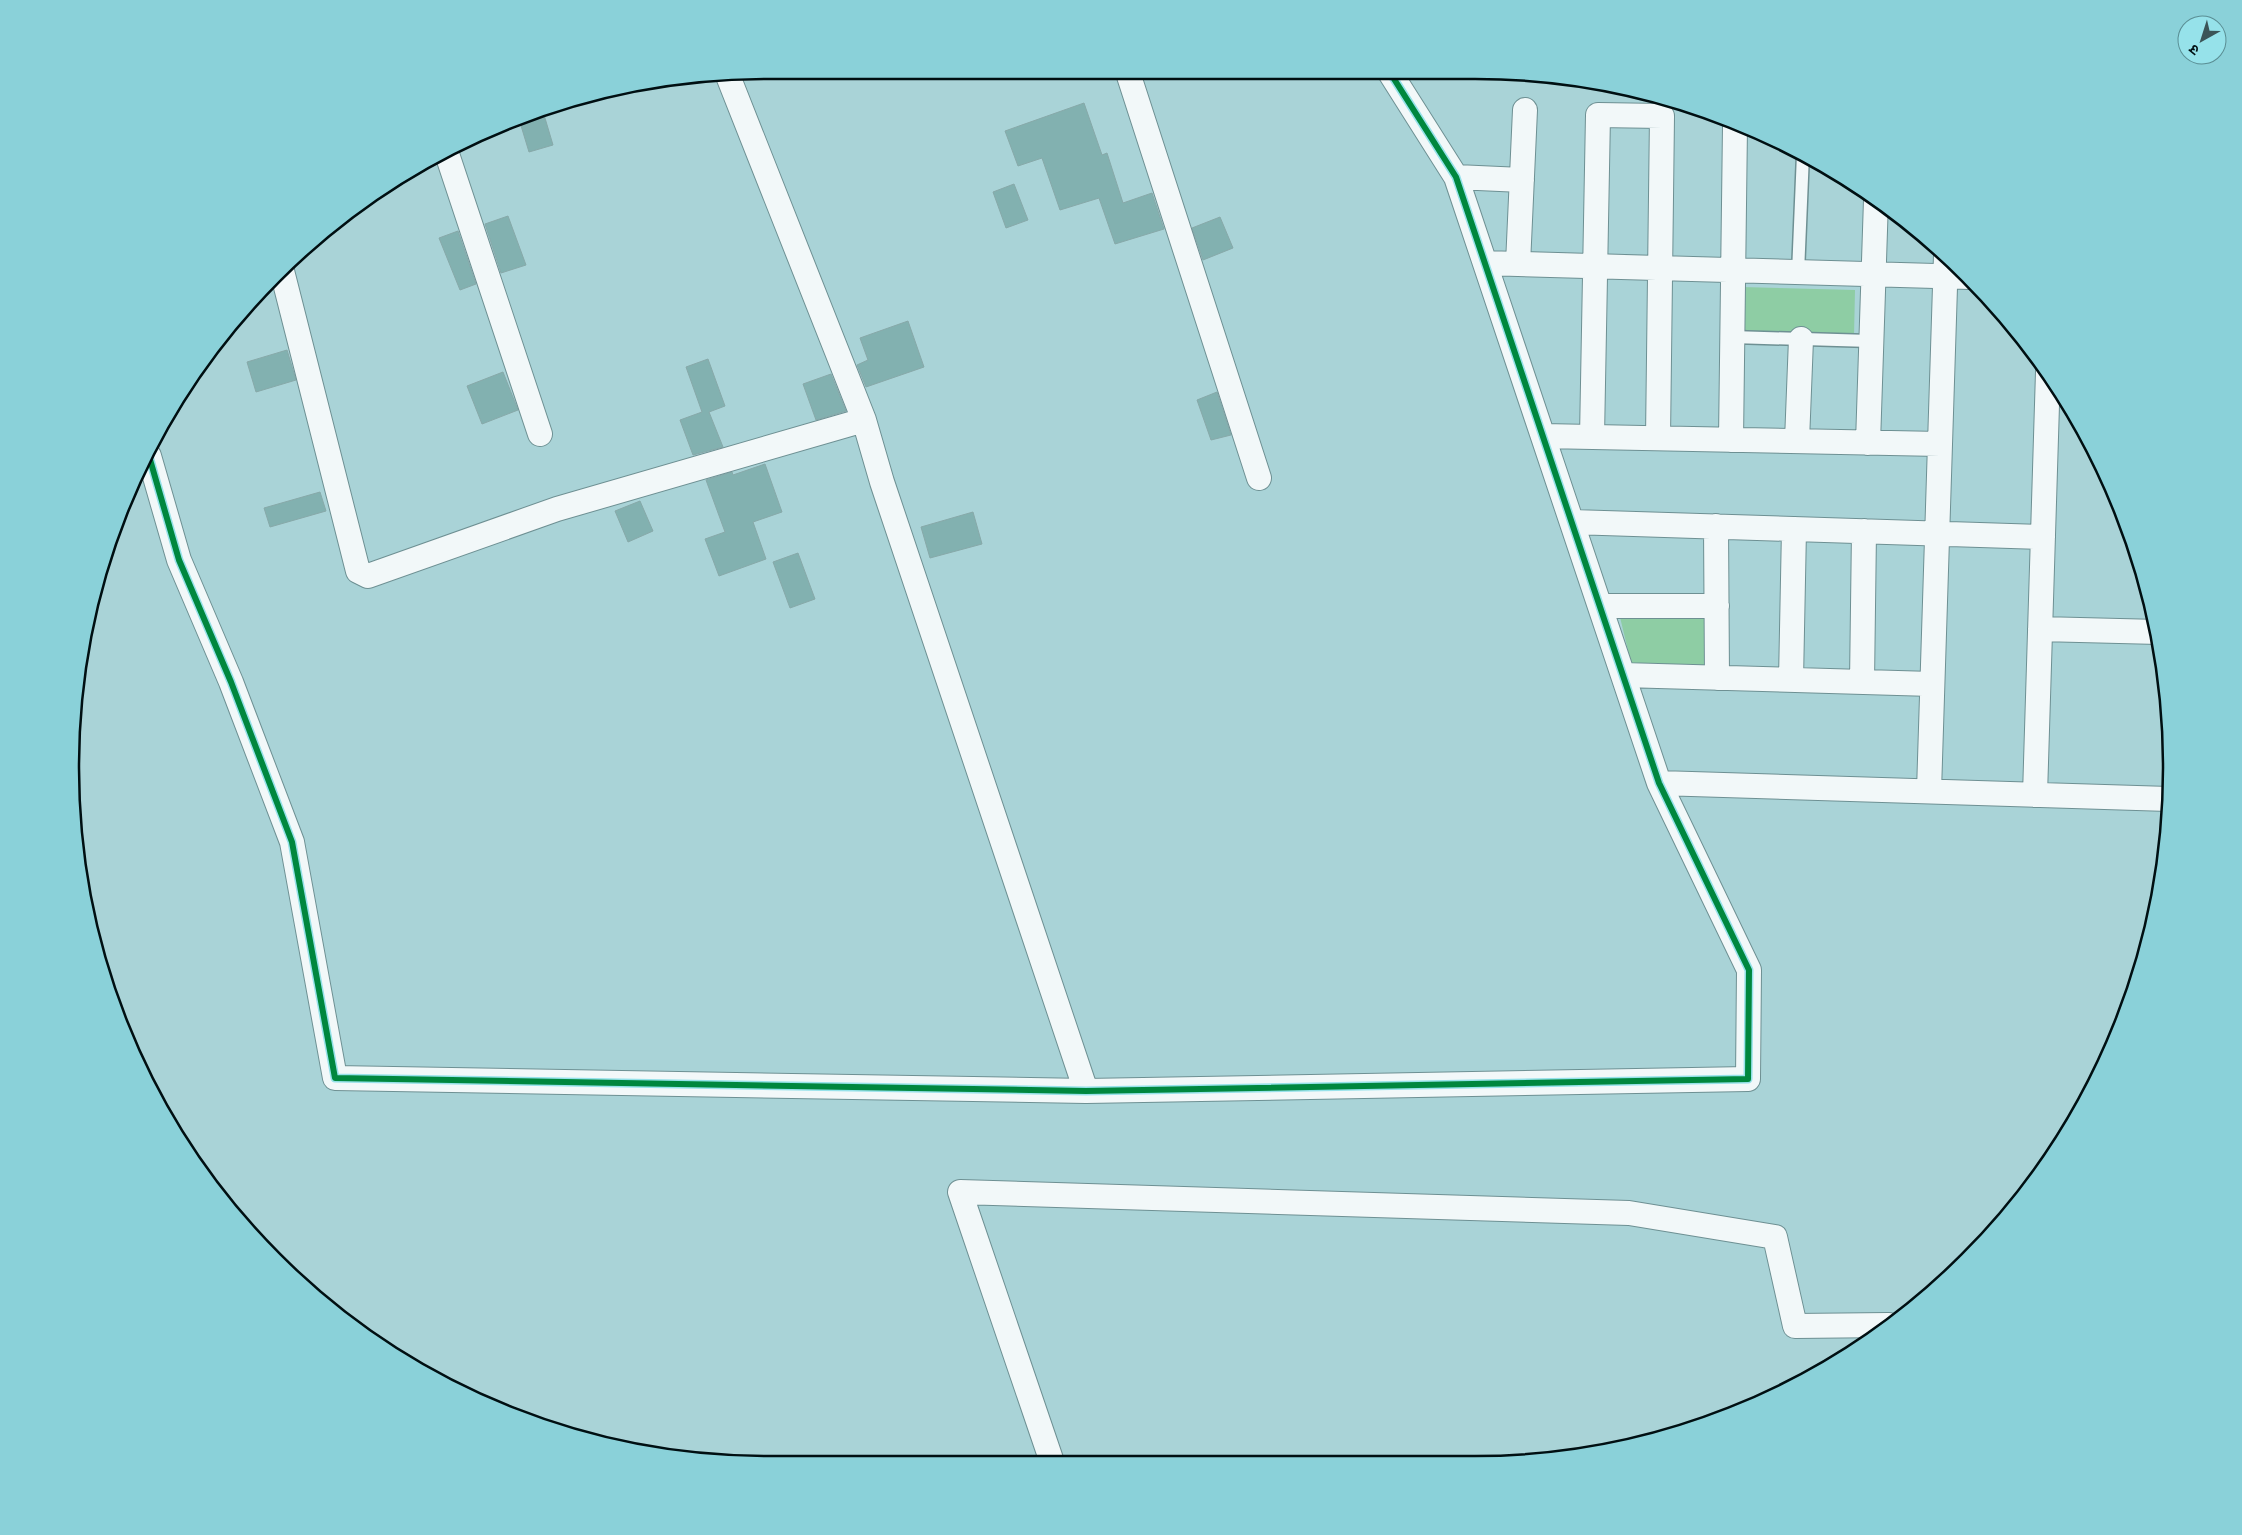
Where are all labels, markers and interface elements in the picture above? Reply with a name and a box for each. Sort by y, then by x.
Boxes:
north arrow [2177,15,2227,65]
text: उ [2184,40,2203,60]

